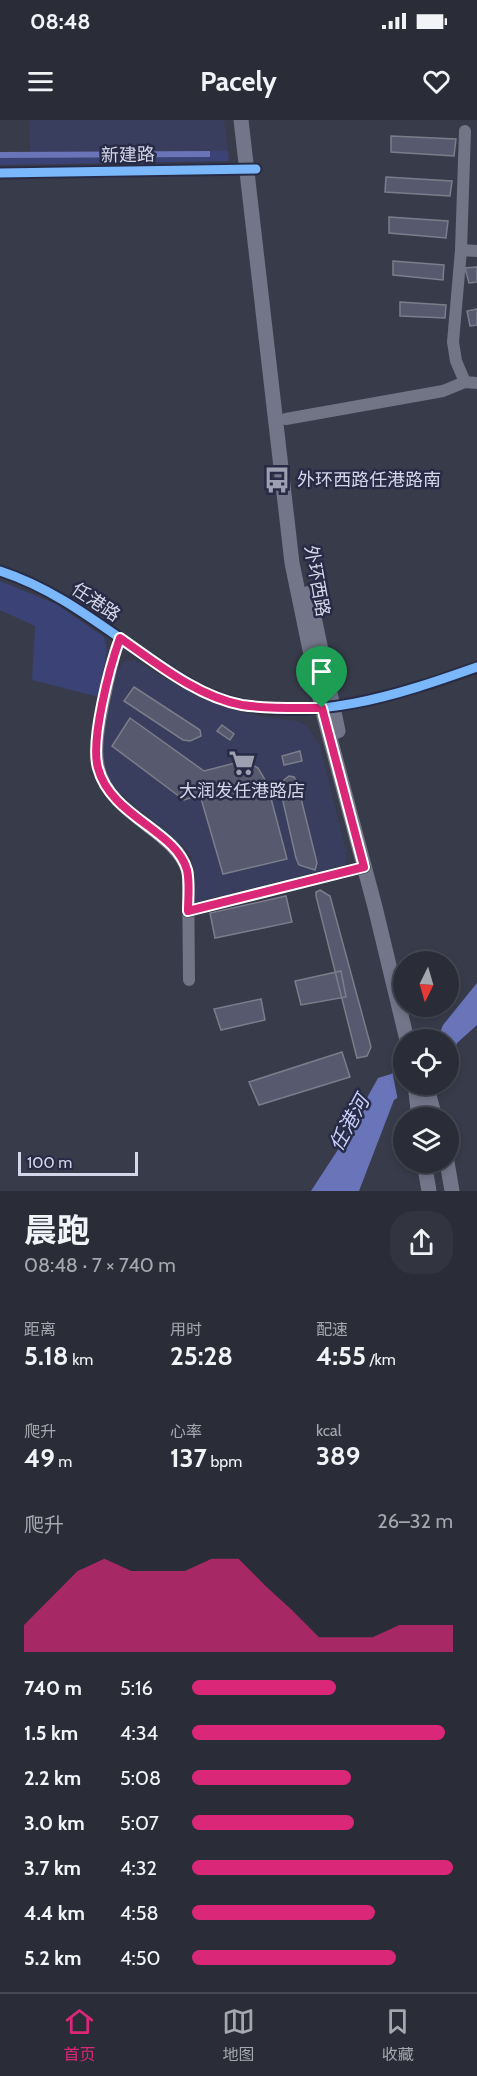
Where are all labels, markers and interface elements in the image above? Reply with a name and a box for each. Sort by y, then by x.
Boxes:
text: 08:48 [30,8,91,35]
icon: menu [24,65,57,98]
text: Pacely [200,65,277,98]
icon: heart [420,65,453,98]
street label: 新建路 [101,144,155,166]
bus stop icon: 外环西路任港路南 [262,465,292,495]
place label: 外环西路任港路南 [297,469,441,491]
street label: 外环西路 [300,544,334,618]
street label: 任港路 [67,578,125,626]
pin [296,646,347,708]
icon: arrive [305,655,338,688]
supermarket icon: 大润发任港路店 [227,748,257,778]
place label: 大润发任港路店 [179,780,305,802]
north arrow [393,951,459,1017]
map controls [393,951,459,1173]
button: locate [393,1029,459,1095]
water label: 任港河 [324,1087,376,1155]
button: layers [393,1107,459,1173]
scale bar [18,1149,138,1176]
text: 100 m [27,1153,72,1172]
text: 晨跑 [24,1210,90,1250]
button: share [390,1211,453,1274]
text: 08:48 · 7 × 740 m [24,1253,176,1277]
text: 距离 [24,1320,56,1339]
text: 用时 [170,1320,202,1339]
text: 配速 [316,1320,348,1339]
text: 5.18 [24,1340,69,1372]
text: 25:28 [170,1340,233,1372]
text: 4:55 [316,1340,366,1372]
text: km [69,1350,93,1369]
text: /km [366,1350,396,1369]
text: kcal [316,1421,342,1440]
text: 爬升 [24,1422,56,1441]
text: 心率 [170,1422,202,1441]
text: 389 [316,1440,360,1472]
text: 49 [24,1442,55,1474]
text: 137 [170,1442,207,1474]
text: m [55,1452,72,1471]
text: bpm [207,1452,242,1471]
text: 26–32 m [377,1509,453,1533]
text: 爬升 [24,1513,64,1537]
text: 740 m [24,1676,82,1700]
text: 5:16 [120,1676,153,1700]
text: 1.5 km [24,1721,78,1745]
text: 4:34 [120,1721,158,1745]
text: 2.2 km [24,1766,81,1790]
text: 5:08 [120,1766,161,1790]
text: 3.0 km [24,1811,85,1835]
text: 5:07 [120,1811,159,1835]
text: 3.7 km [24,1856,81,1880]
text: 4:32 [120,1856,157,1880]
text: 4.4 km [24,1901,85,1925]
text: 4:58 [120,1901,159,1925]
text: 5.2 km [24,1946,81,1970]
text: 4:50 [120,1946,161,1970]
tab: 首页 [63,2005,96,2065]
tab: 地图 [222,2005,255,2065]
tab: 收藏 [381,2005,414,2065]

